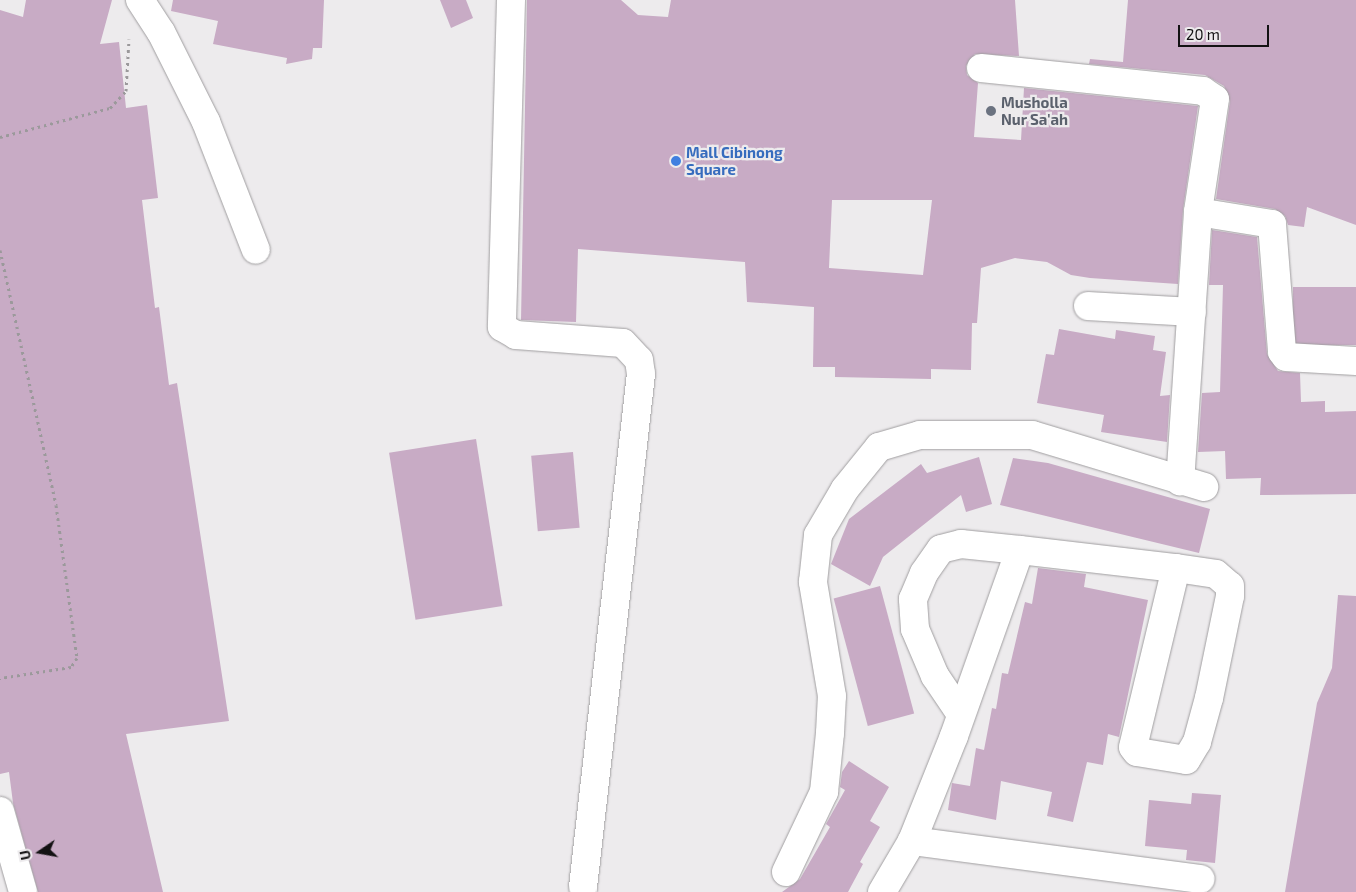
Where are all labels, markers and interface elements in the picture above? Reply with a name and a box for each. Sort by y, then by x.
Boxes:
scale bar [1181,15,1272,47]
text: 20 m [1186,25,1220,43]
place label: Musholla Nur Sa'ah [1001,93,1068,128]
marker: Musholla Nur Sa'ah [985,105,997,117]
place label: Mall Cibinong Square [686,143,783,178]
marker: Mall Cibinong Square [670,155,682,167]
north arrow [15,827,65,877]
text: U [16,849,34,862]

